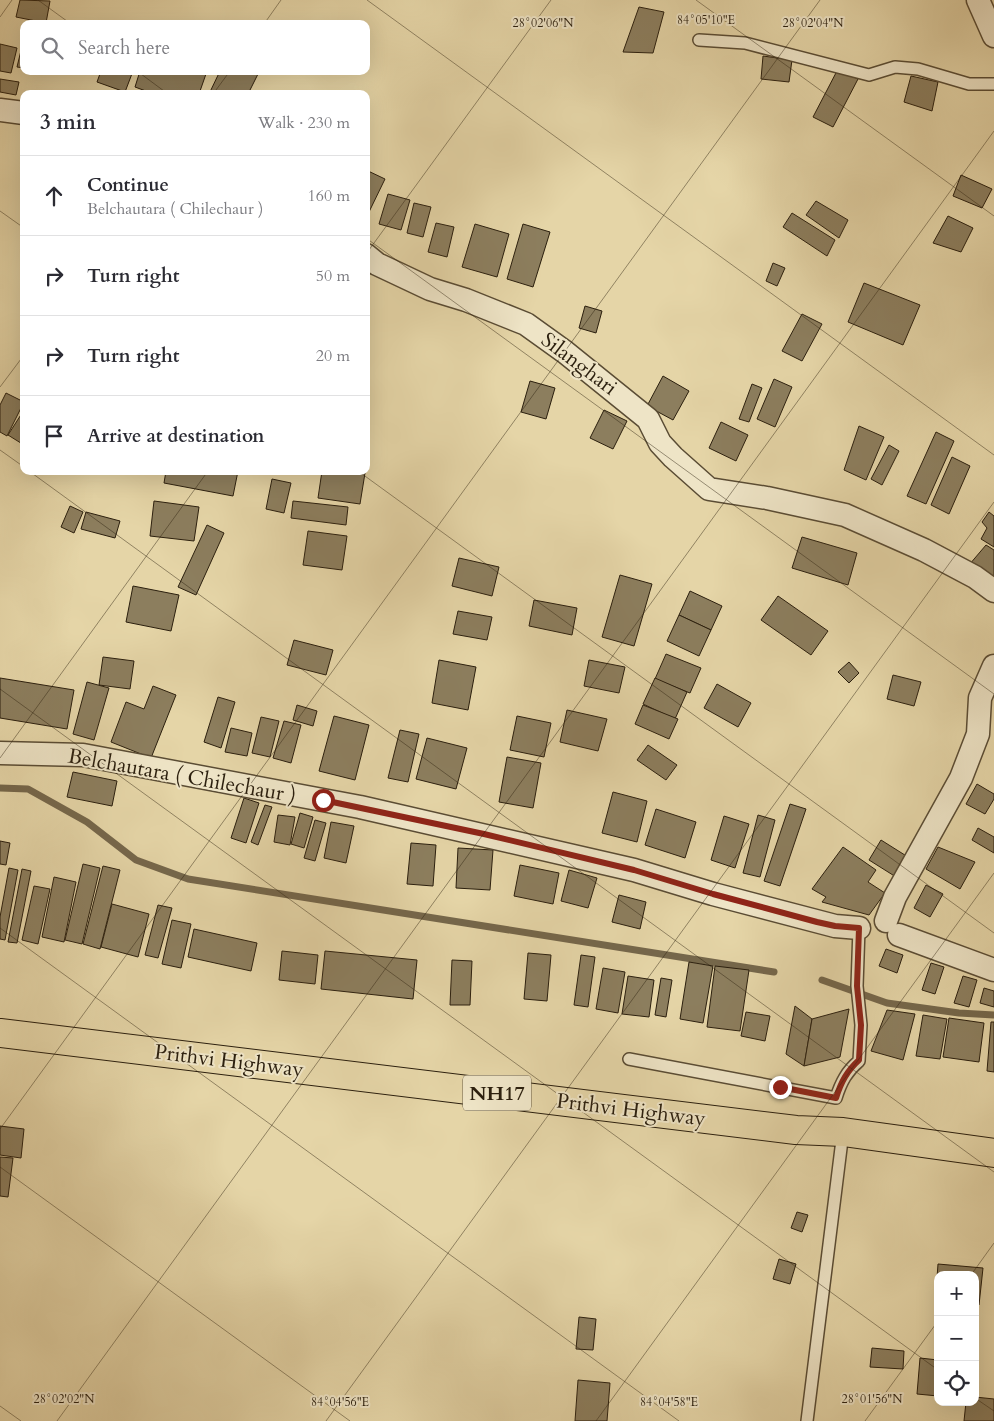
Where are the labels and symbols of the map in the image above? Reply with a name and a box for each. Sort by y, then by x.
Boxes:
text: 84°05'10"E [677,12,735,28]
text: 28°02'06"N [513,15,574,31]
text: 28°02'04"N [783,15,844,31]
street label: Silanghari [535,326,623,402]
street label: Belchautara ( Chilechaur ) [66,742,298,810]
route start [312,789,335,812]
street label: Prithvi Highway [153,1037,305,1085]
road number: NH17 [463,1076,531,1110]
route end [769,1076,792,1099]
street label: Prithvi Highway [555,1086,707,1134]
text: 28°02'02"N [34,1391,95,1407]
text: 28°01'56"N [842,1391,903,1407]
text: 84°04'56"E [311,1394,369,1410]
text: 84°04'58"E [640,1394,698,1410]

